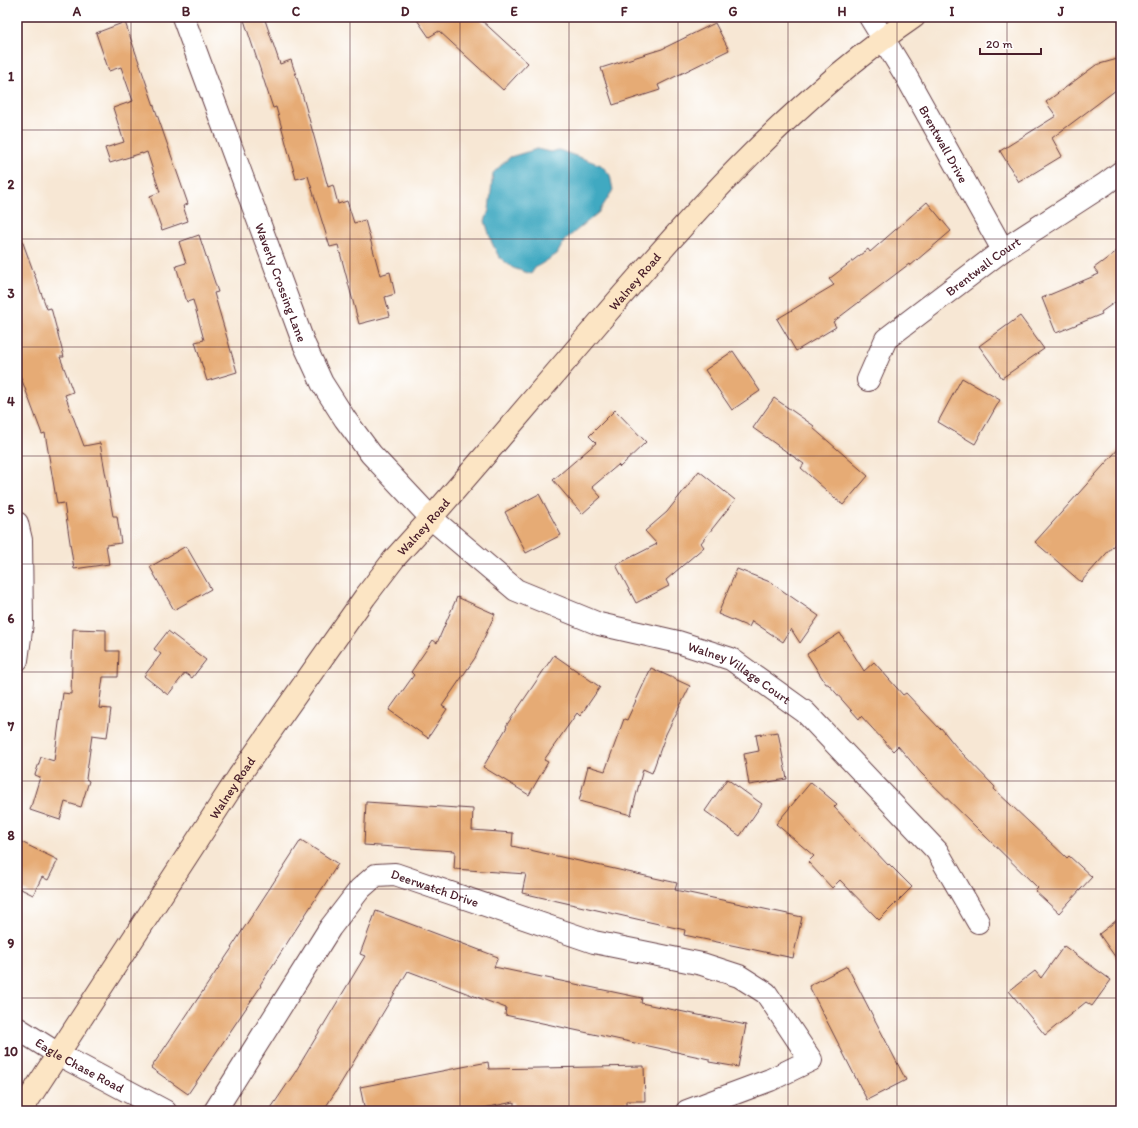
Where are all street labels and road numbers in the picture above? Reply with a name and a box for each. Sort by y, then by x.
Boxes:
street label: Brentwall Drive [916,103,972,185]
street label: Waverly Crossing Lane [252,221,310,344]
street label: Brentwall Court [942,233,1023,299]
street label: Walney Road [605,249,664,313]
street label: Walney Road [394,495,453,558]
street label: Walney Village Court [686,638,794,707]
street label: Walney Road [206,754,258,822]
street label: Deerwatch Drive [389,866,481,910]
street label: Eagle Chase Road [33,1034,127,1095]

